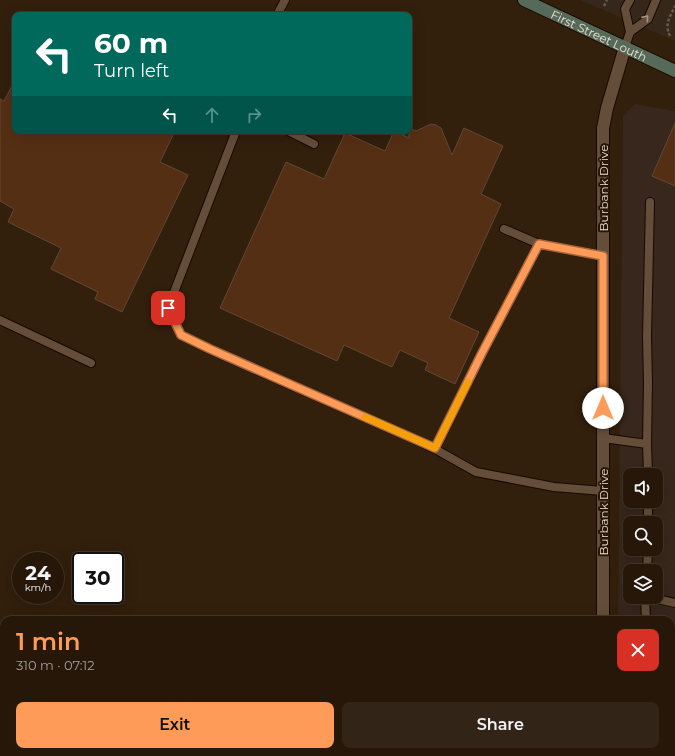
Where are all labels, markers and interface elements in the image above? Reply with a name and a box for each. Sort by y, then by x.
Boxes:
street label: First Street Louth [549,6,650,64]
one-way arrow [642,15,649,23]
text: 60 m [94,26,168,60]
icon: left [28,28,80,80]
text: Turn left [94,60,169,82]
icon: left [159,104,181,126]
icon: ahead [201,104,223,126]
icon: right [243,104,265,126]
street label: Burbank Drive [596,145,611,231]
pin [151,291,185,325]
icon: arrive [157,297,179,319]
position arrow [582,387,624,429]
map controls [623,468,663,604]
button: sound [623,468,663,508]
street label: Burbank Drive [596,469,611,555]
button: search [623,516,663,556]
speed limit sign: 30 [72,552,124,604]
text: 24 [25,561,51,585]
button: layers [623,564,663,604]
text: km/h [25,581,51,594]
text: 1 min [16,627,80,656]
button: close [617,629,659,671]
text: 310 m · 07:12 [16,657,95,673]
button: Exit [16,702,334,748]
button: Share [342,702,659,748]

